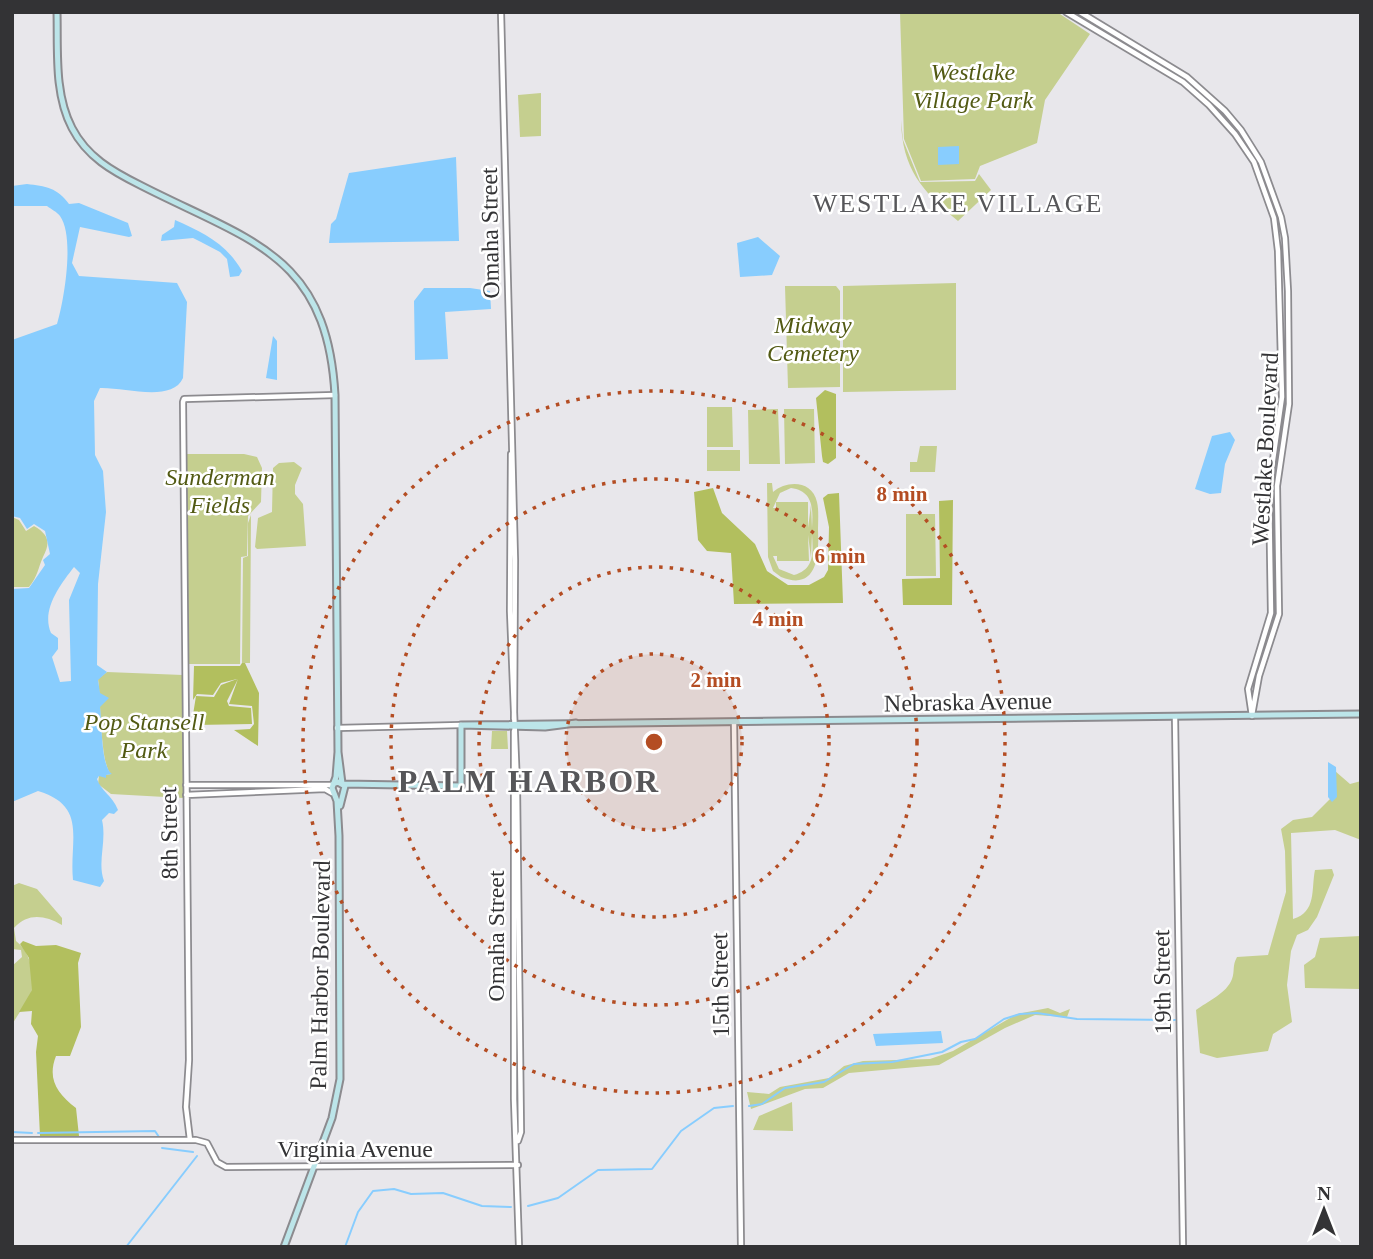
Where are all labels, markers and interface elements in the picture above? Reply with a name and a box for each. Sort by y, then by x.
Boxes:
park label: Westlake Village Park [913,59,1033,113]
street label: Omaha Street [476,167,504,299]
district label: WESTLAKE VILLAGE [813,189,1103,218]
park label: Midway Cemetery [767,312,859,366]
street label: Westlake Boulevard [1247,352,1283,546]
park label: Sunderman Fields [165,464,275,518]
text: 8 min [877,482,928,506]
text: 6 min [815,544,866,568]
text: 4 min [753,607,804,631]
text: 2 min [691,668,742,692]
street label: Nebraska Avenue [884,688,1052,716]
park label: Pop Stansell Park [83,709,205,763]
centre of rings [642,730,666,754]
district label: PALM HARBOR [398,763,660,799]
street label: 8th Street [155,786,183,880]
street label: Palm Harbor Boulevard [305,860,335,1090]
street label: Omaha Street [483,870,509,1002]
street label: 19th Street [1148,929,1176,1035]
street label: 15th Street [706,932,734,1038]
street label: Virginia Avenue [277,1136,433,1162]
north arrow [1289,1175,1359,1245]
text: N [1317,1183,1331,1204]

